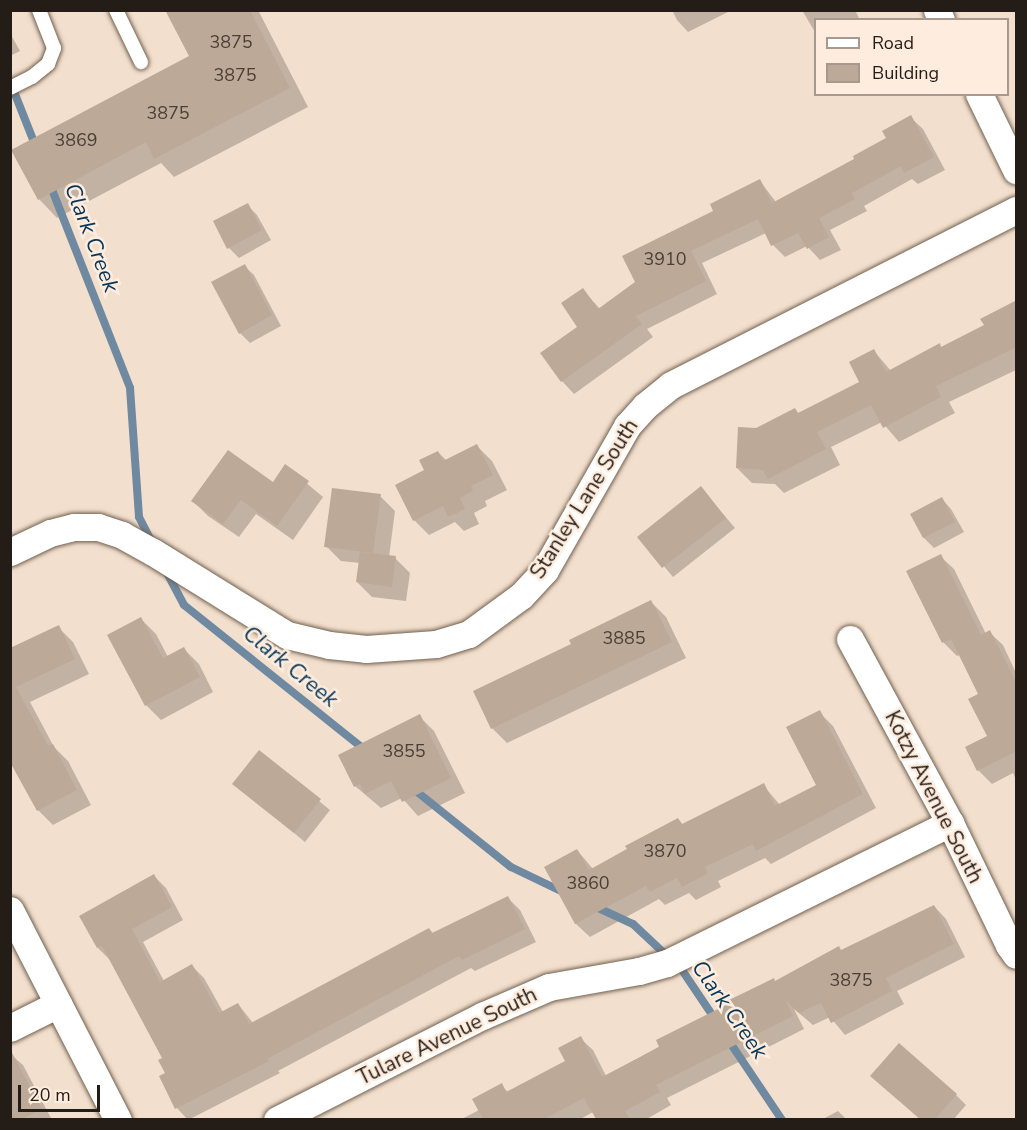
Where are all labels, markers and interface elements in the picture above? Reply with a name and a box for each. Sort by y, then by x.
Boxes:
legend [814,18,1009,96]
house number: 3875 [209,31,253,53]
text: Road [872,31,914,55]
text: Building [872,61,939,85]
house number: 3875 [213,64,257,86]
house number: 3875 [146,102,190,124]
house number: 3869 [54,129,98,151]
water label: Clark Creek [58,180,124,296]
house number: 3910 [643,248,687,270]
street label: Stanley Lane South [525,415,643,583]
water label: Clark Creek [237,621,343,713]
house number: 3885 [602,627,646,649]
street label: Kotzy Avenue South [880,707,988,887]
house number: 3855 [382,740,426,762]
house number: 3870 [643,840,687,862]
house number: 3860 [566,872,610,894]
water label: Clark Creek [685,956,773,1064]
house number: 3875 [829,969,873,991]
street label: Tulare Avenue South [353,982,541,1090]
scale bar [21,1073,104,1111]
text: 20 m [29,1083,71,1107]

